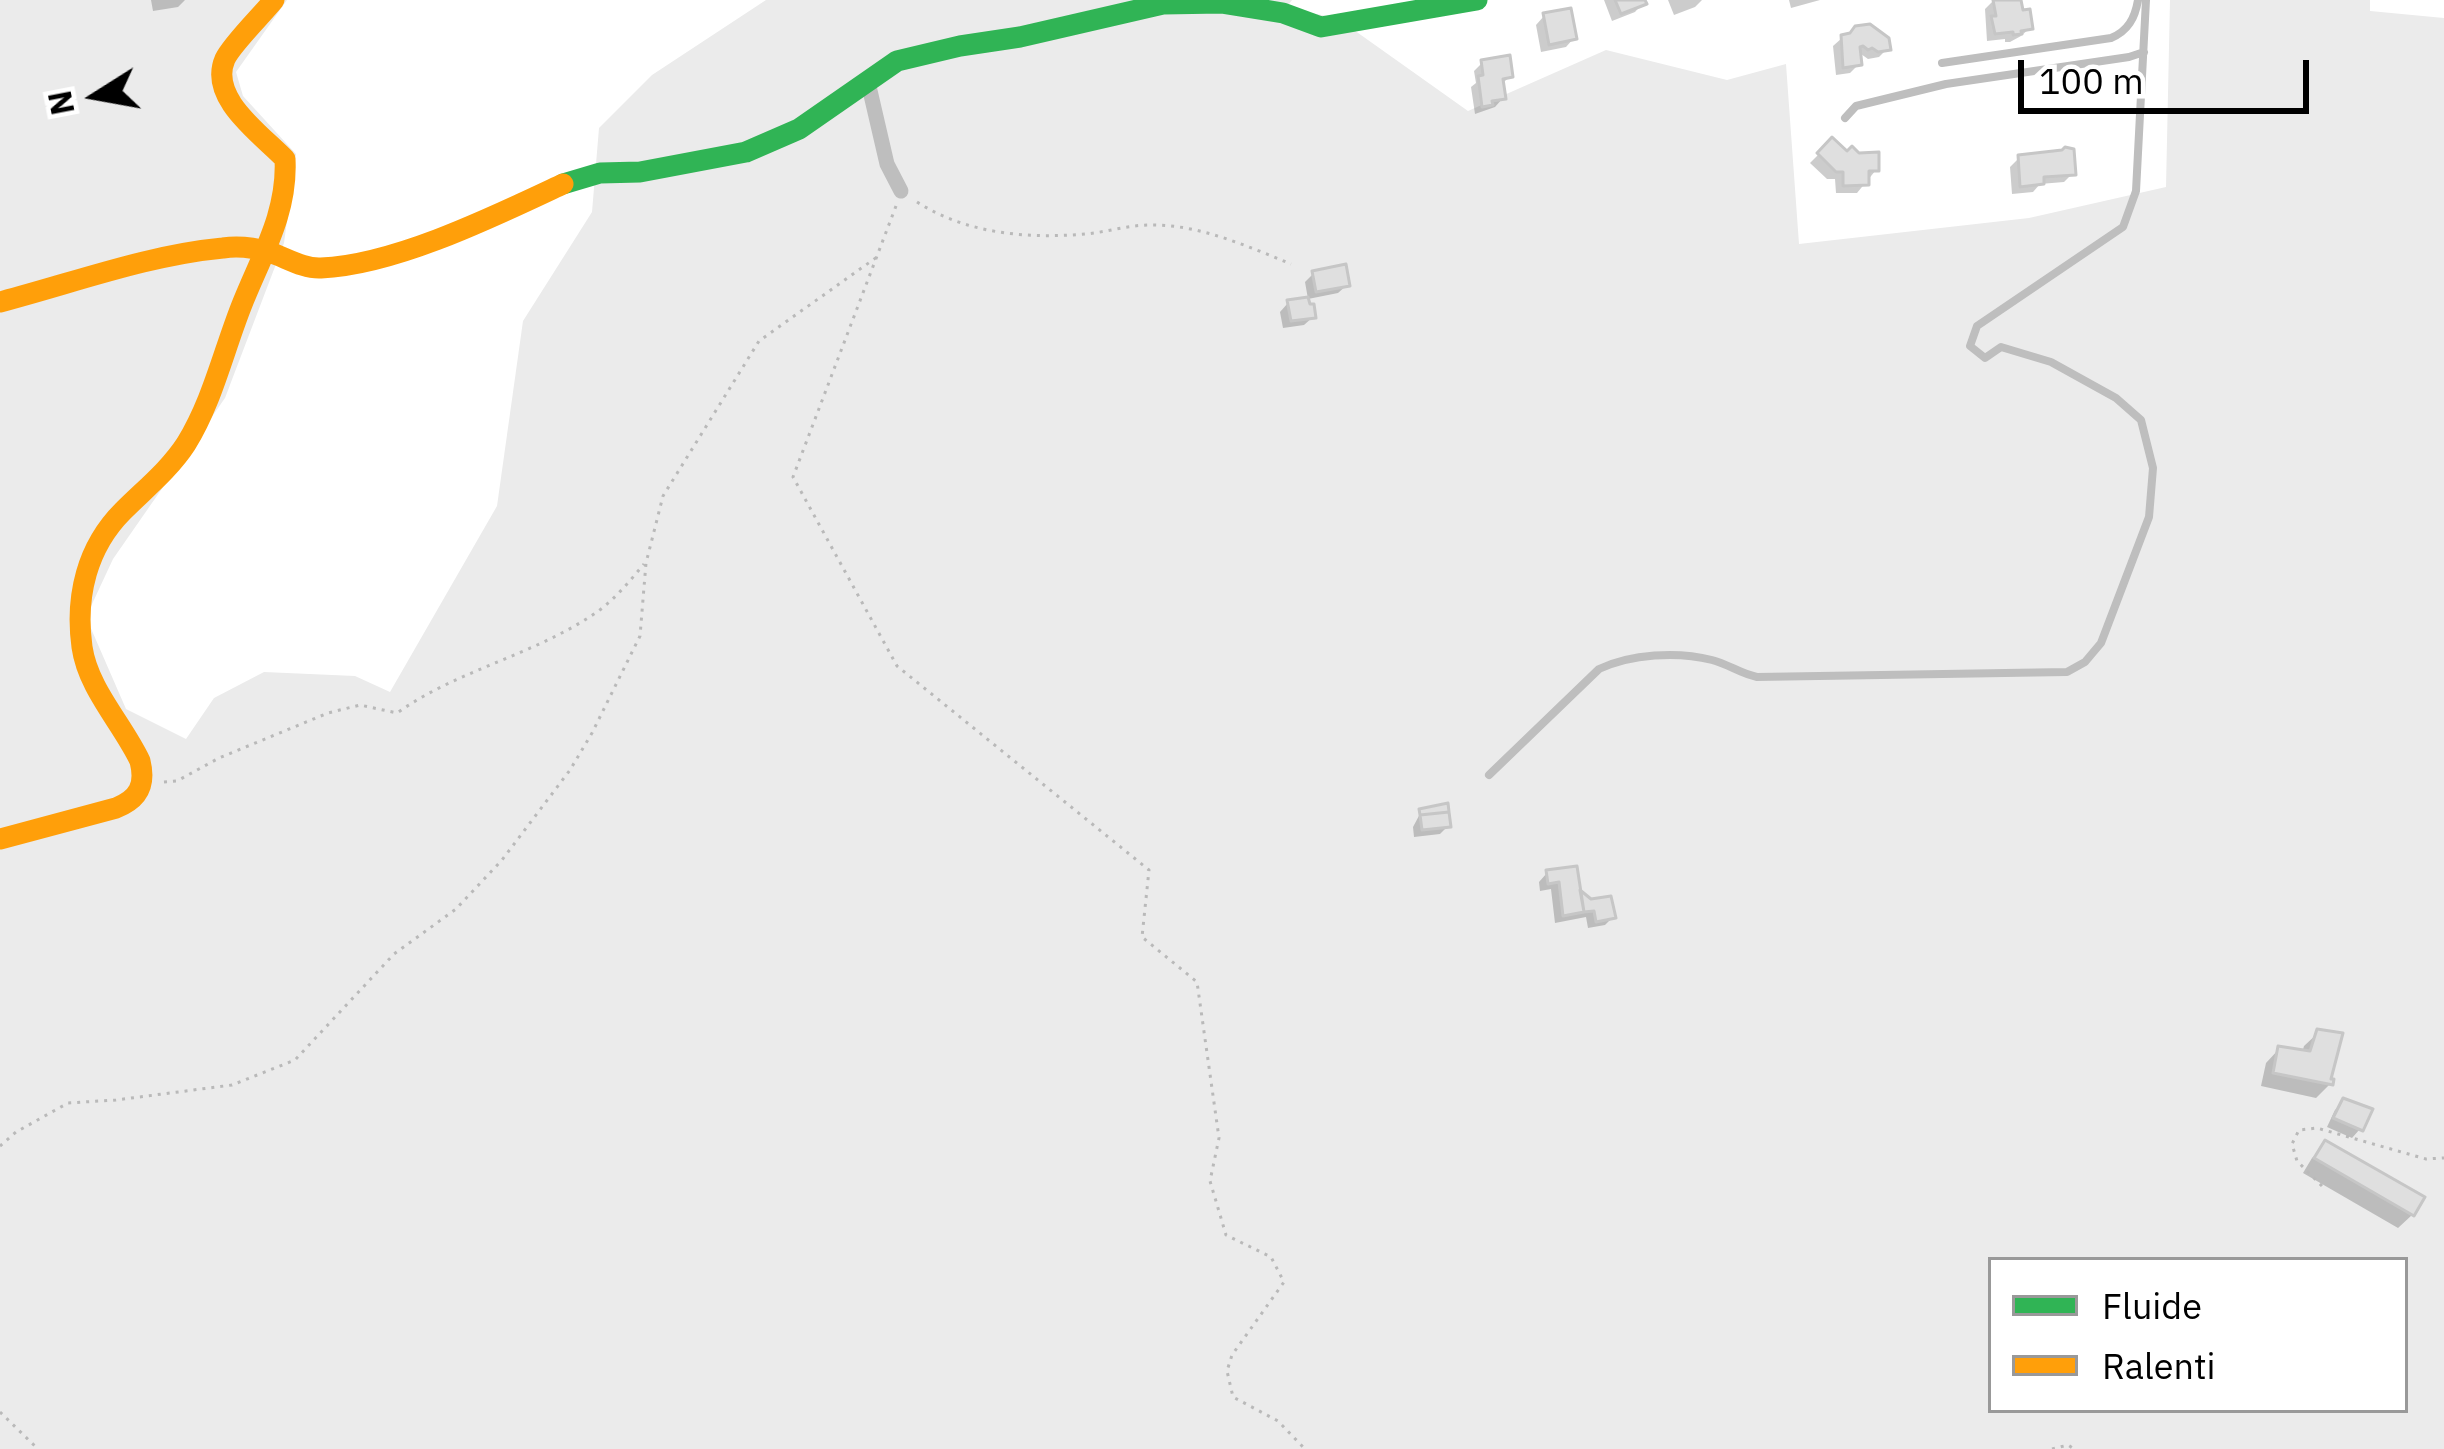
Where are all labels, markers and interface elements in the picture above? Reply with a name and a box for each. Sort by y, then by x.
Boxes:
north arrow [36,36,156,156]
scale bar [2024,36,2315,110]
text: 100 m [2039,57,2144,104]
text: N [37,87,84,119]
legend [1988,1257,2408,1413]
text: Fluide [2102,1282,2202,1329]
text: Ralenti [2102,1342,2216,1389]

